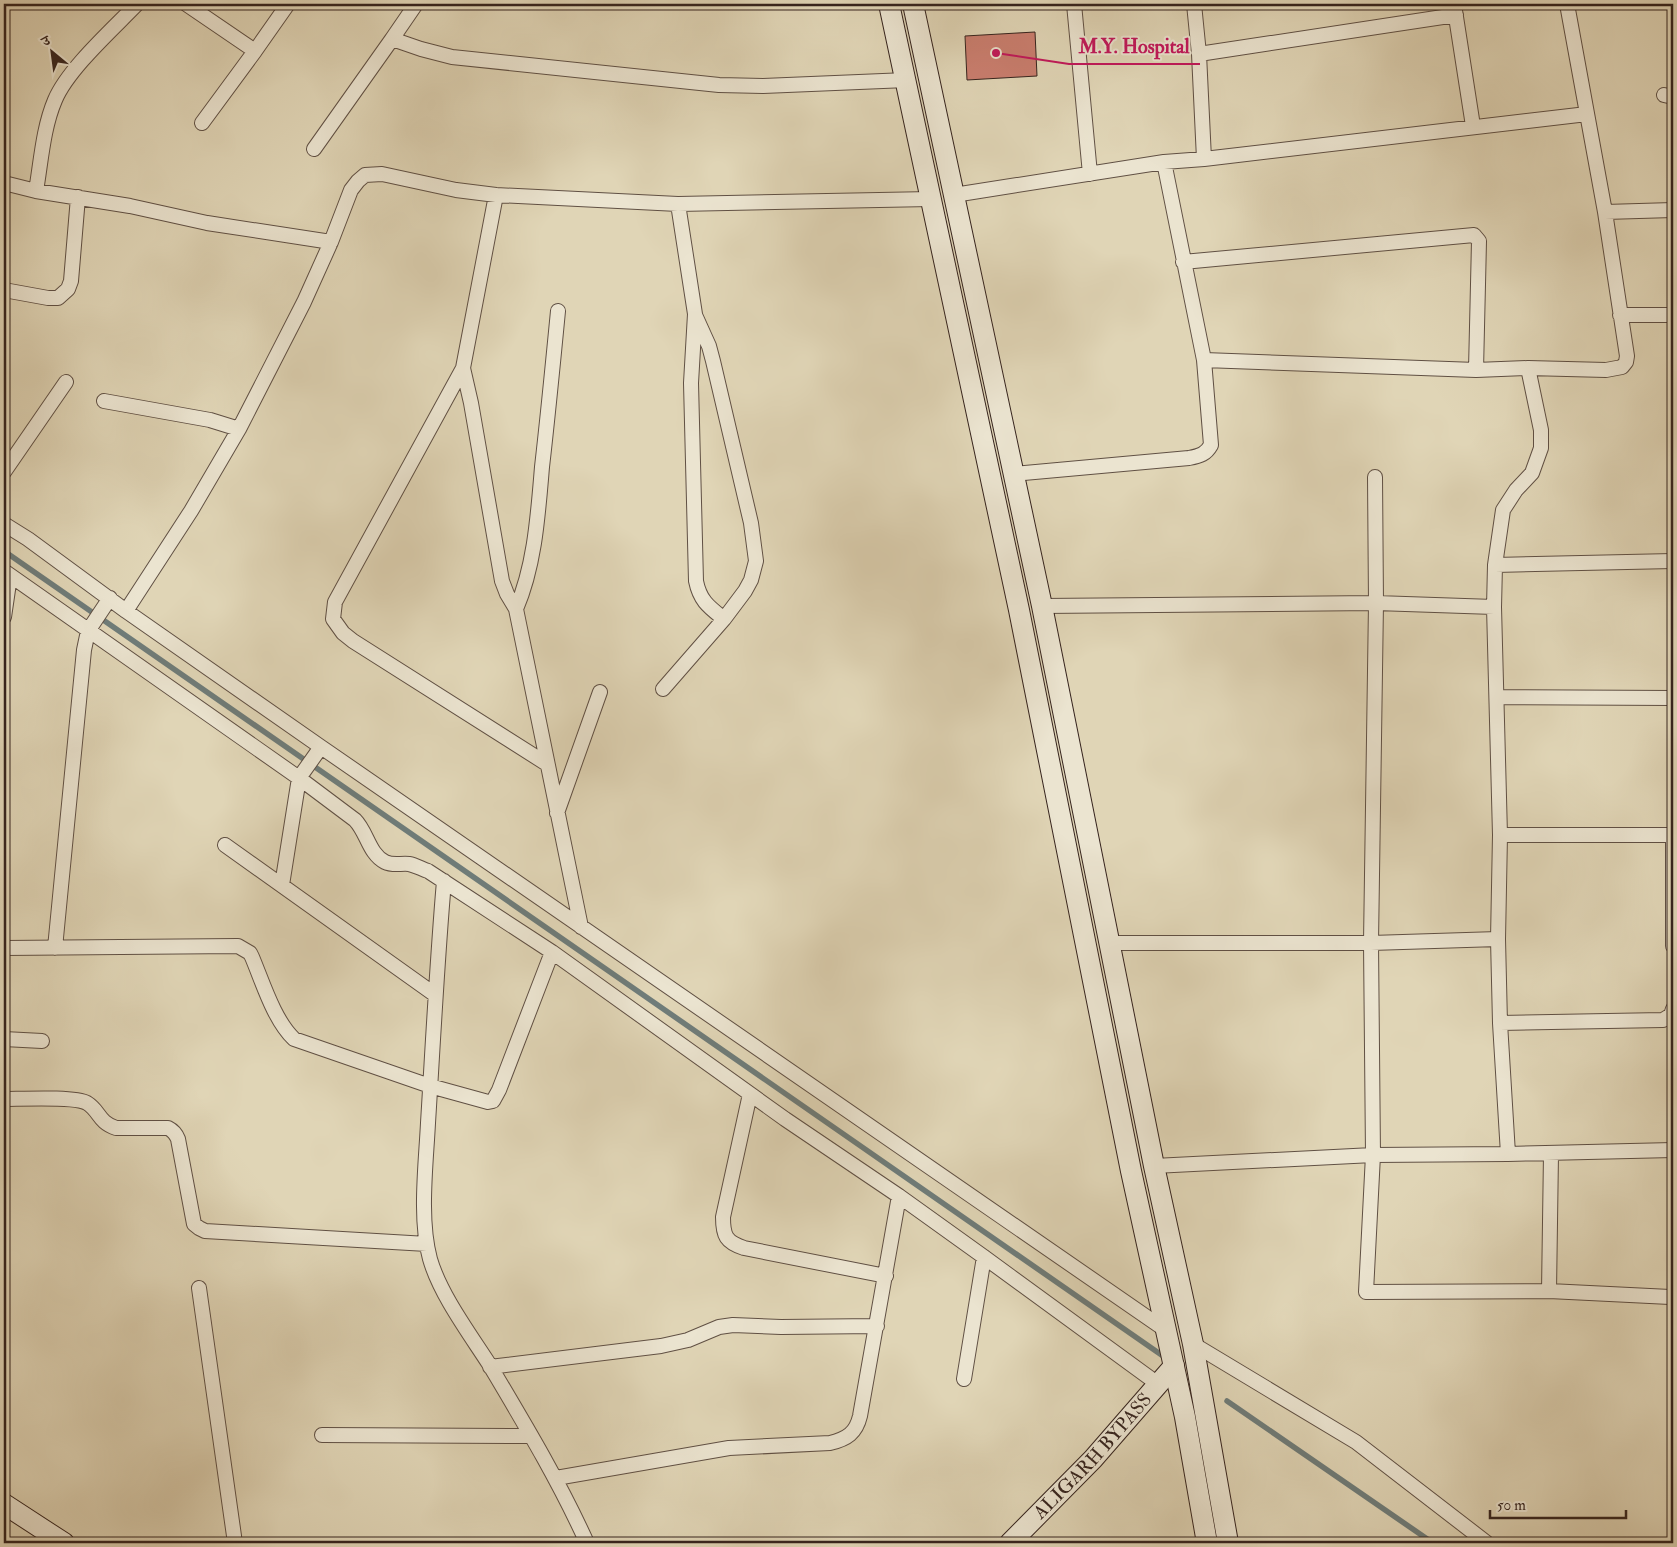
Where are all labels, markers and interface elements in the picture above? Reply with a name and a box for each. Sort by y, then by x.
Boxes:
north arrow [28,28,78,78]
callout: M.Y. Hospital [1069,29,1200,64]
text: उ [38,31,54,51]
text: M.Y. Hospital [1077,34,1190,60]
street label: ALIGARH BYPASS [1028,1388,1157,1525]
scale bar [1490,1487,1626,1519]
text: 50 m [1497,1496,1526,1515]

